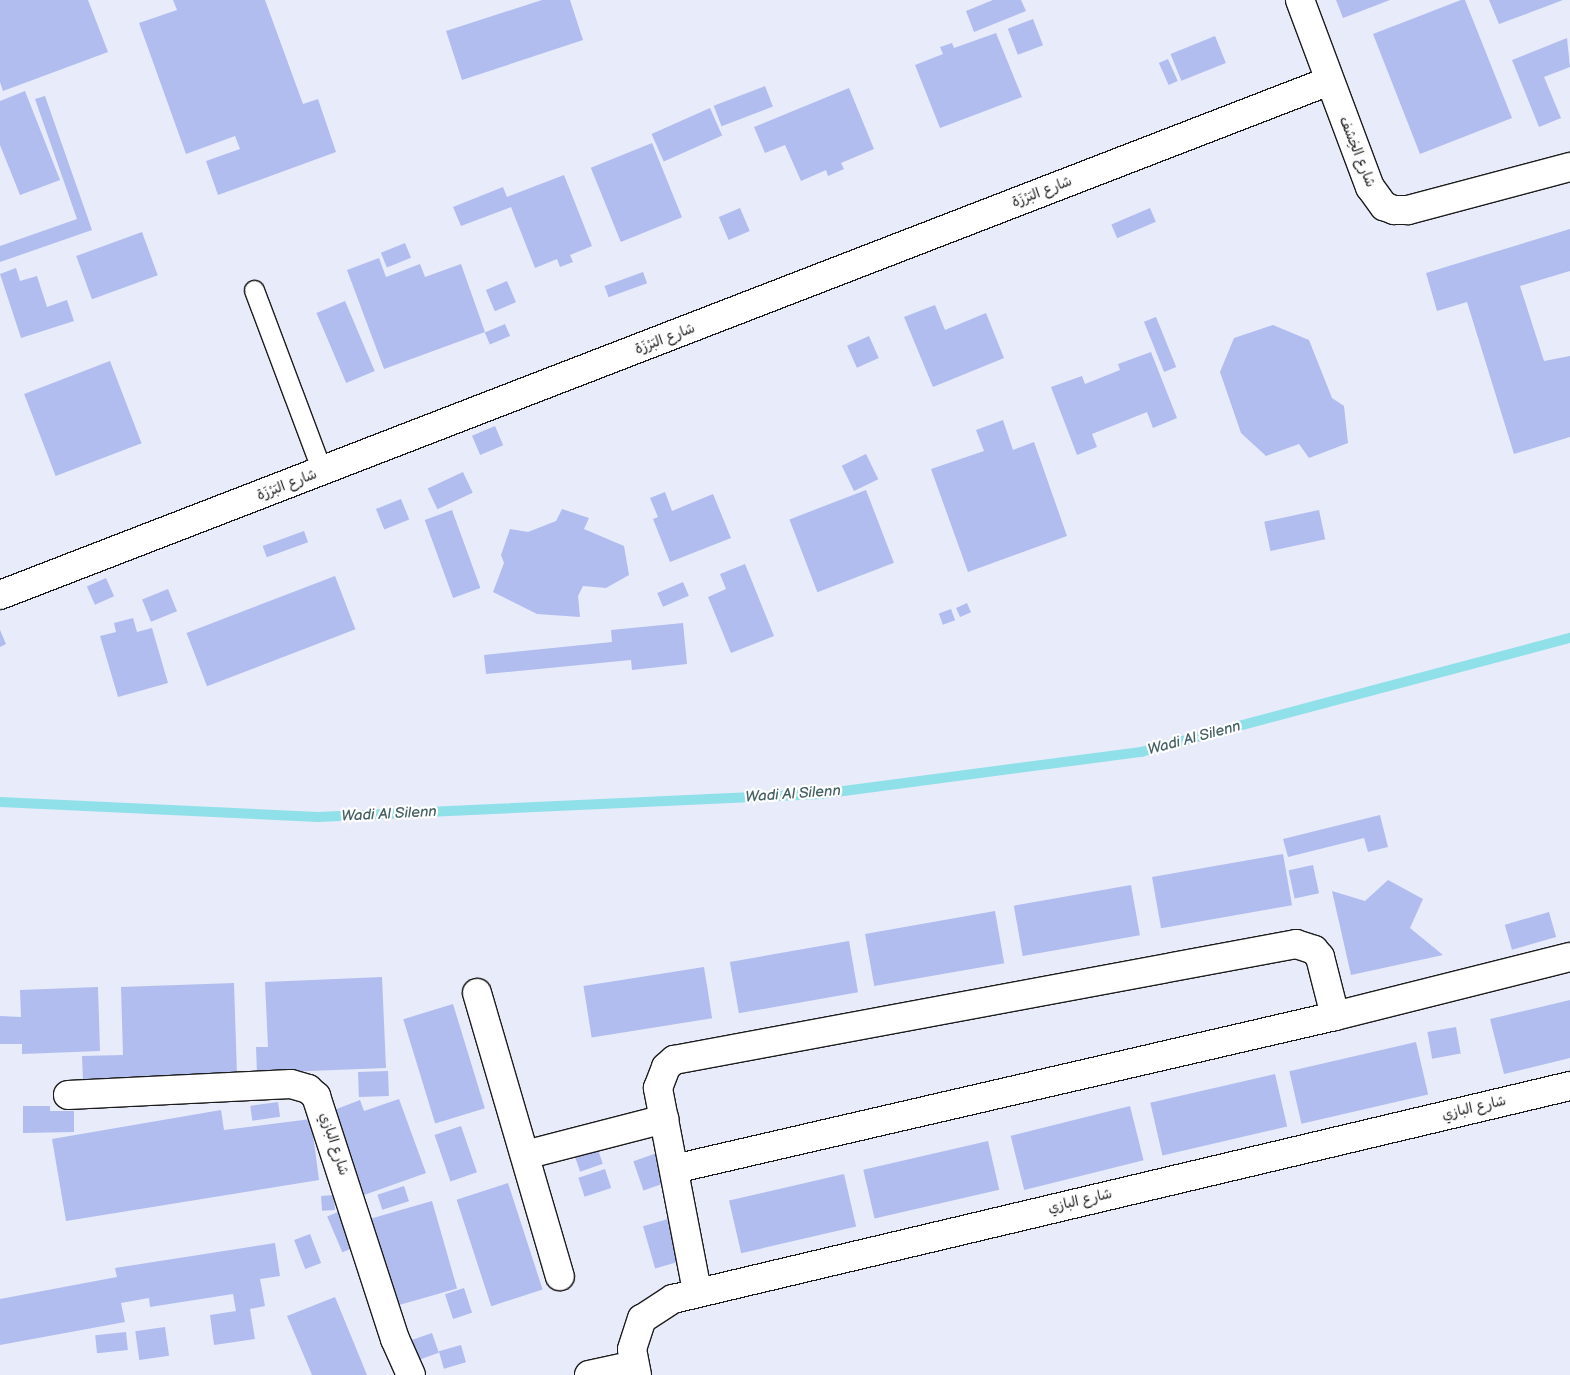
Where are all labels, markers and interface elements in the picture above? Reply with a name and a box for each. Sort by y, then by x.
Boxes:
street label: شارع الخِشف [1335,114,1379,190]
street label: شارع البَرْزَة [1009,173,1075,211]
street label: شارع البَرْزَة [632,320,698,358]
street label: شارع البَرْزَة [254,466,320,504]
water label: Wadi Al Silenn [1145,717,1243,759]
water label: Wadi Al Silenn [745,782,841,806]
water label: Wadi Al Silenn [341,803,437,825]
street label: شارع البازي [1440,1092,1508,1124]
street label: شارع البازي [316,1110,352,1178]
street label: شارع البازي [1046,1185,1114,1217]

